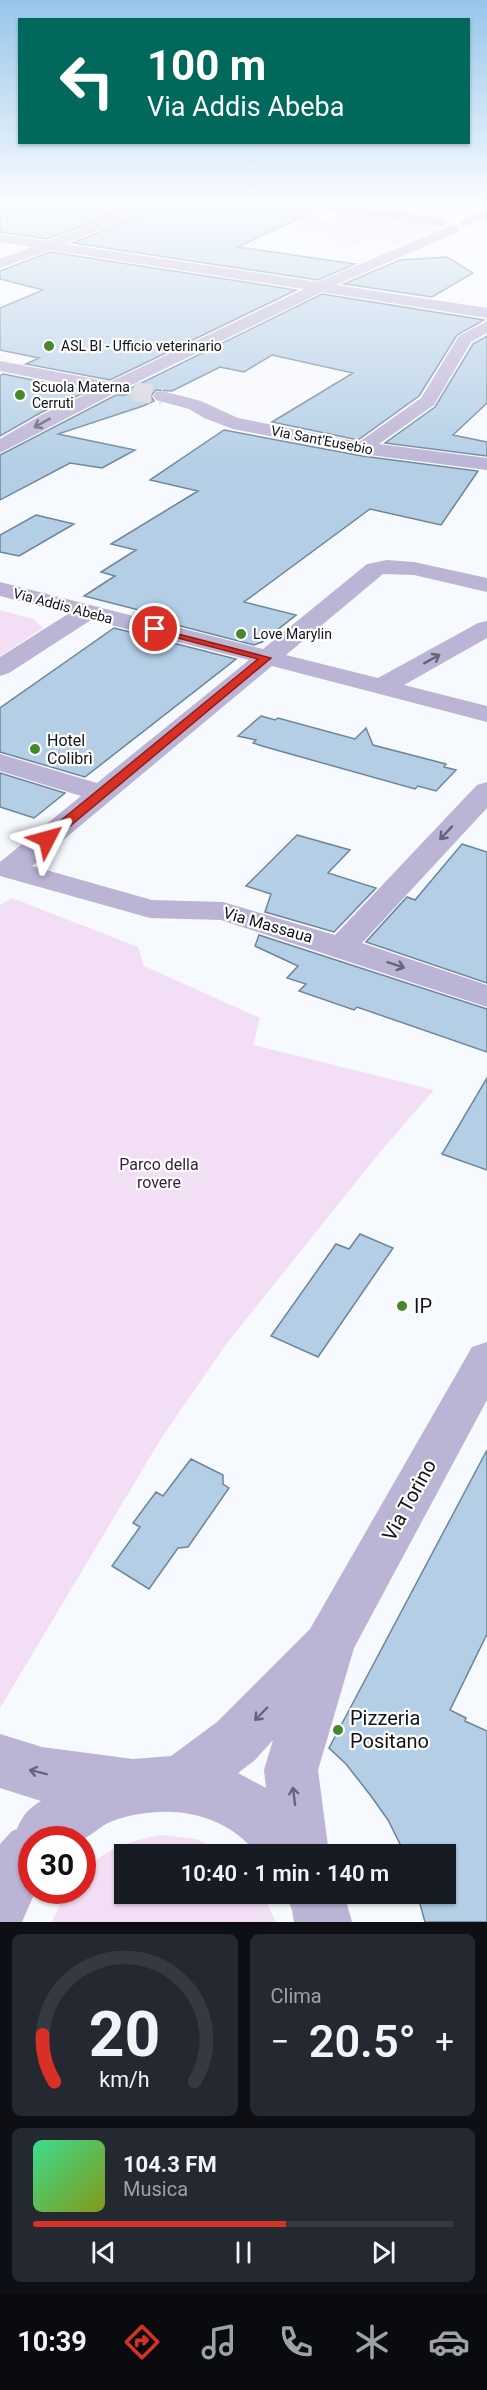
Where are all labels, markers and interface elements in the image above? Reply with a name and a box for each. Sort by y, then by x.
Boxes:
text: 100 m [147,41,266,90]
icon: left [48,42,126,120]
text: Via Addis Abeba [147,91,344,123]
place label: ASL BI - Ufficio veterinario [61,338,222,354]
marker: ASL BI - Ufficio veterinario [42,339,56,353]
place label: Scuola Materna Cerruti [32,379,130,411]
marker: Scuola Materna Cerruti [13,388,27,402]
one-way arrow [34,417,51,429]
street label: Via Sant'Eusebio [270,422,374,458]
street label: Via Addis Abeba [12,585,114,627]
pin [129,603,180,654]
icon: arrive [138,612,171,645]
place label: Love Marylin [253,626,332,642]
marker: Love Marylin [234,627,248,641]
one-way arrow [423,653,440,665]
place label: Hotel Colibrì [47,731,93,768]
marker: Hotel Colibrì [28,742,42,756]
position arrow [15,807,79,871]
one-way arrow [439,825,454,840]
street label: Via Massaua [221,903,315,947]
one-way arrow [387,961,405,972]
park label: Parco della rovere [119,1155,199,1192]
place label: IP [414,1294,432,1318]
marker: IP [395,1299,409,1313]
street label: Via Torino [377,1455,441,1545]
place label: Pizzeria Positano [350,1706,429,1753]
one-way arrow [254,1707,268,1722]
marker: Pizzeria Positano [331,1723,345,1737]
one-way arrow [29,1766,48,1778]
one-way arrow [289,1786,300,1806]
speed limit sign: 30 [18,1826,96,1904]
text: 10:40 · 1 min · 140 m [181,1861,389,1886]
text: Clima [271,1984,322,2008]
text: 20 [89,1998,161,2071]
text: 20.5° [309,2015,416,2068]
text: − [271,2022,289,2061]
text: + [435,2022,454,2061]
text: km/h [100,2067,150,2092]
text: 104.3 FM [123,2152,217,2177]
text: Musica [123,2177,188,2201]
icon: previous [87,2236,120,2269]
icon: pause [227,2236,260,2269]
icon: next [367,2236,400,2269]
icon: directions [121,2321,163,2363]
icon: music [198,2321,240,2363]
icon: phone [275,2321,317,2363]
icon: climate [351,2321,393,2363]
icon: car [428,2321,470,2363]
text: 10:39 [17,2326,87,2358]

